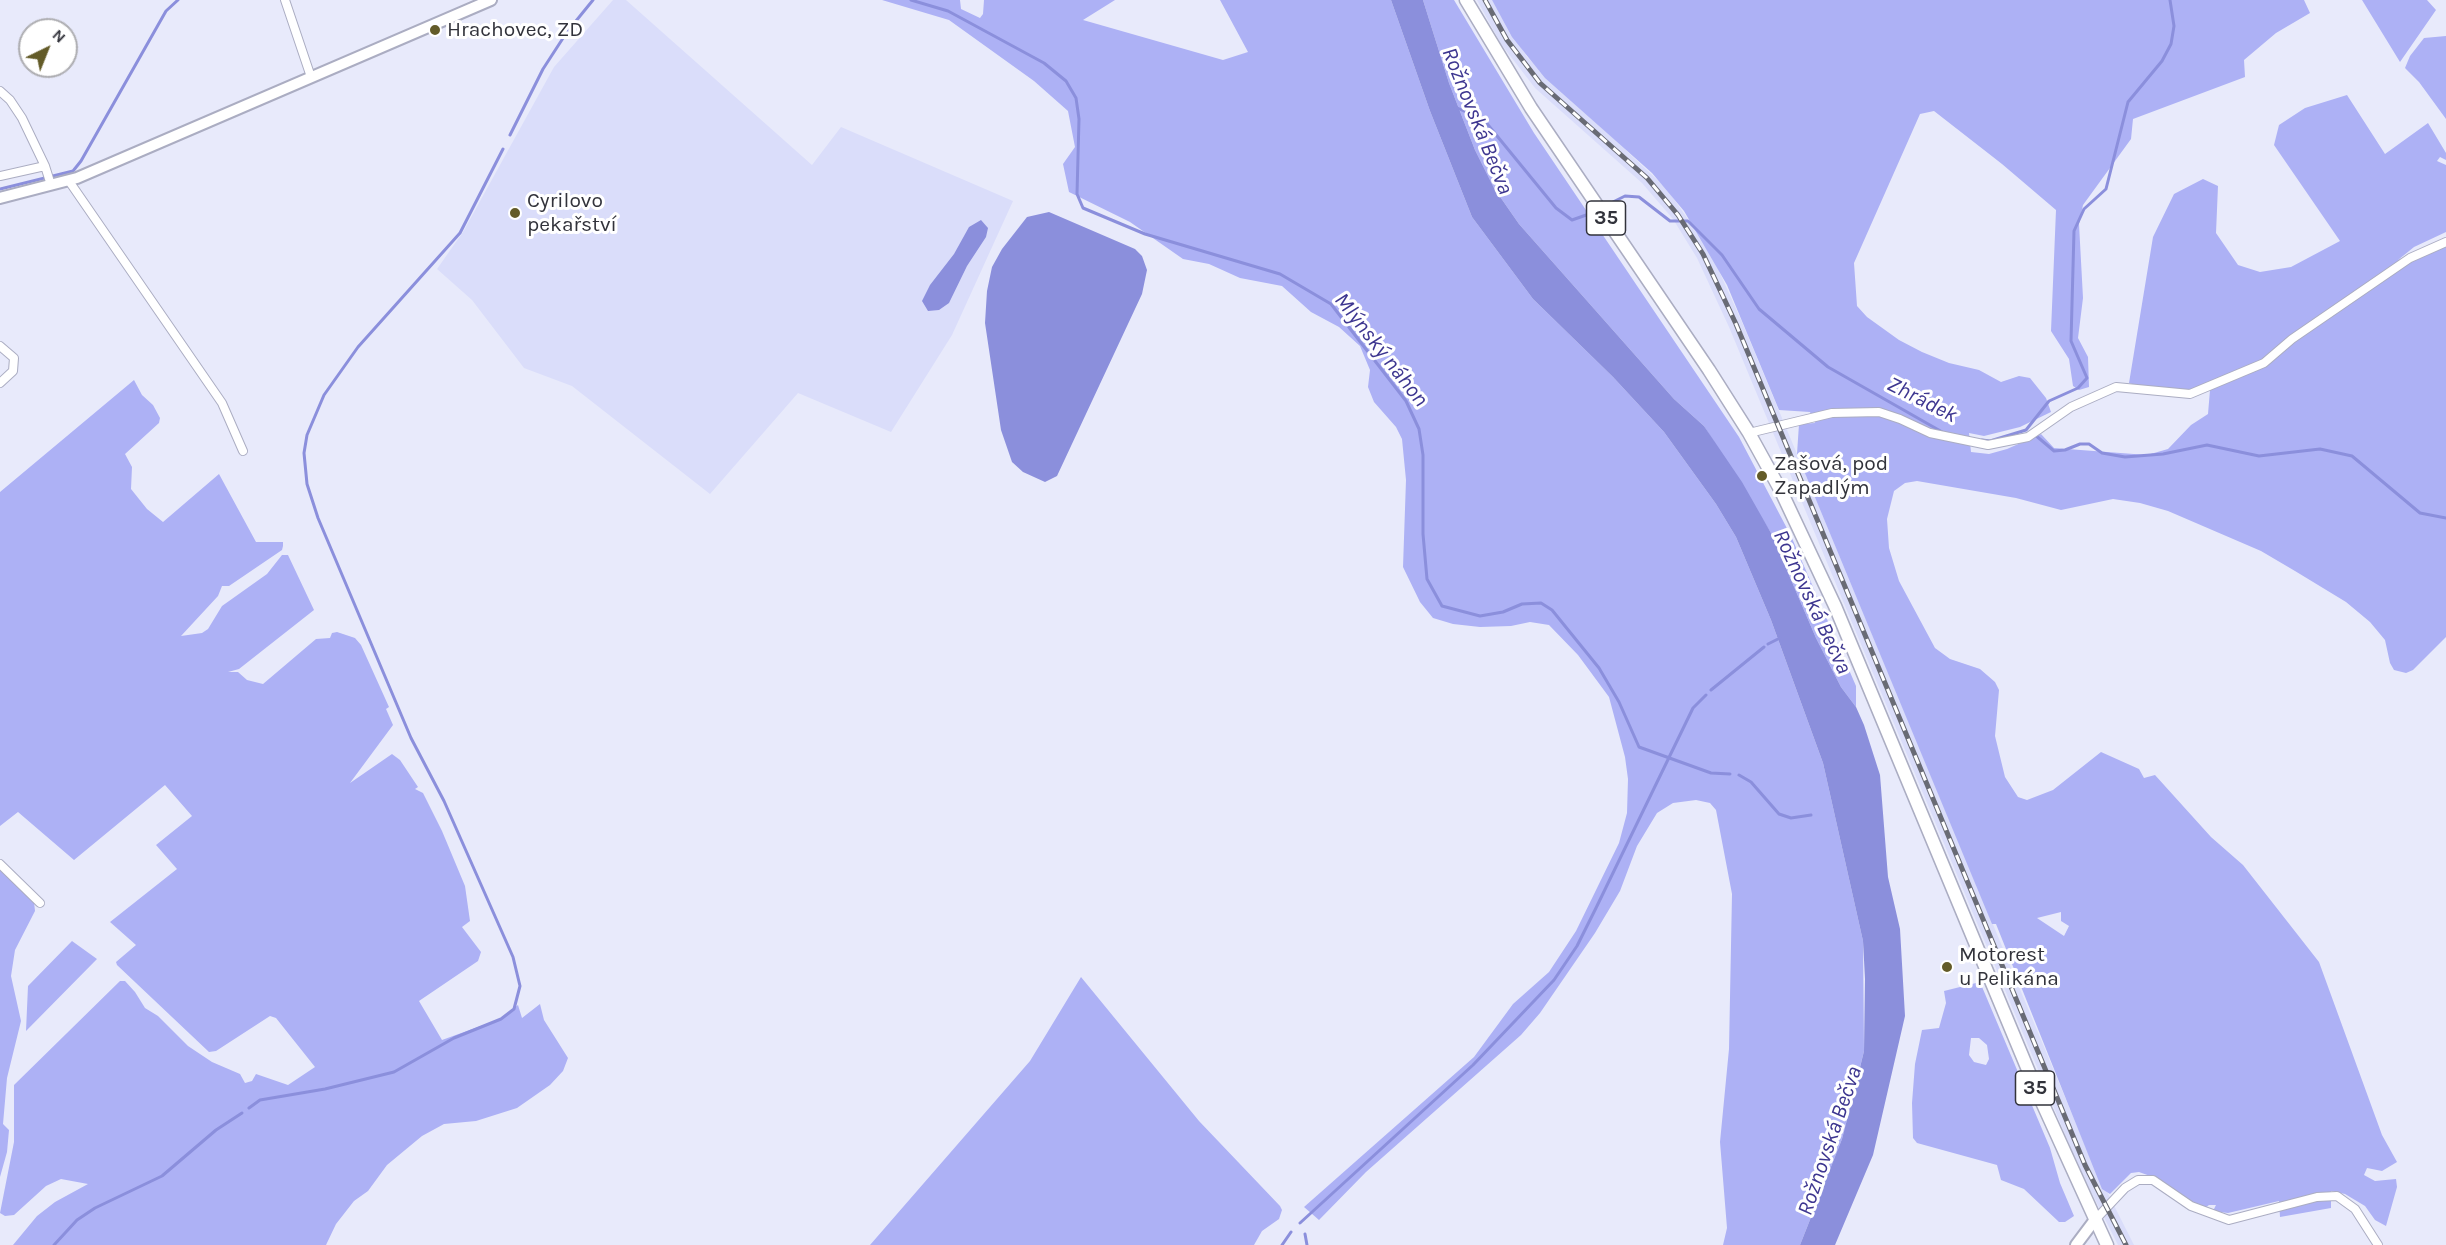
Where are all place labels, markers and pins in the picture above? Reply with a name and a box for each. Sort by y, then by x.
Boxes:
place label: Hrachovec, ZD [447,17,583,43]
marker: Hrachovec, ZD [428,23,442,37]
place label: Cyrilovo pekařství [527,188,617,238]
marker: Cyrilovo pekařství [508,206,522,220]
place label: Zašová, pod Zapadlým [1774,451,1888,501]
marker: Zašová, pod Zapadlým [1755,469,1769,483]
place label: Motorest u Pelikána [1959,942,2059,992]
marker: Motorest u Pelikána [1940,960,1954,974]

